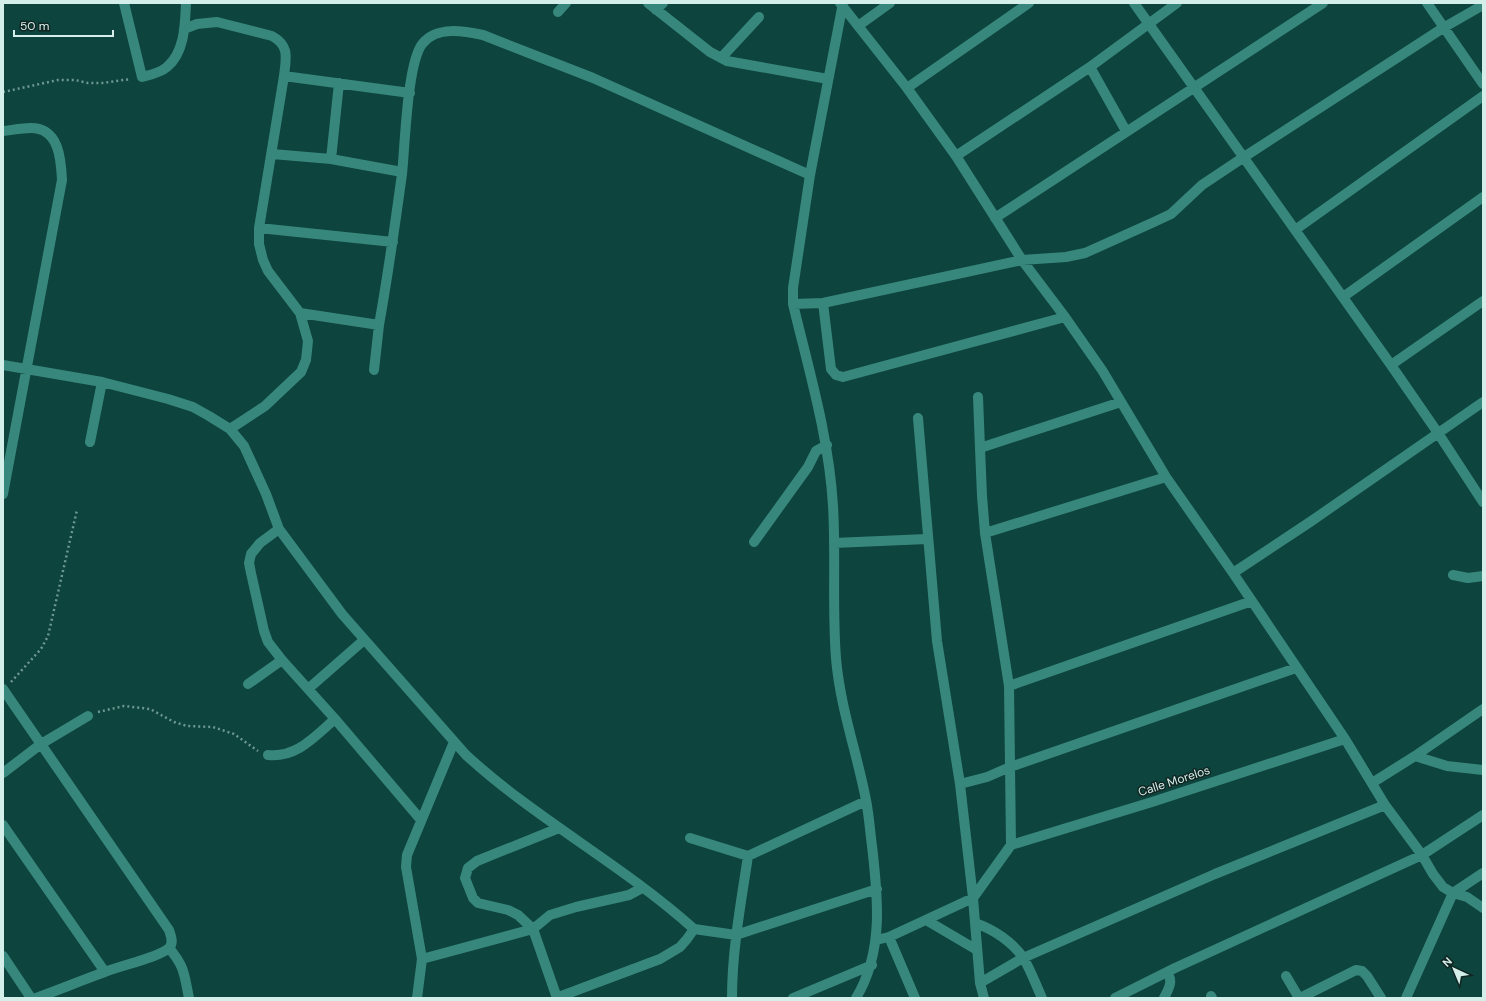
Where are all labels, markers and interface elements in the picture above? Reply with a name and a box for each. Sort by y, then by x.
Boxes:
scale bar [14,12,113,38]
text: 50 m [20,18,49,34]
street label: Calle Morelos [1136,762,1212,800]
north arrow [1434,949,1474,989]
text: N [1439,954,1455,970]

